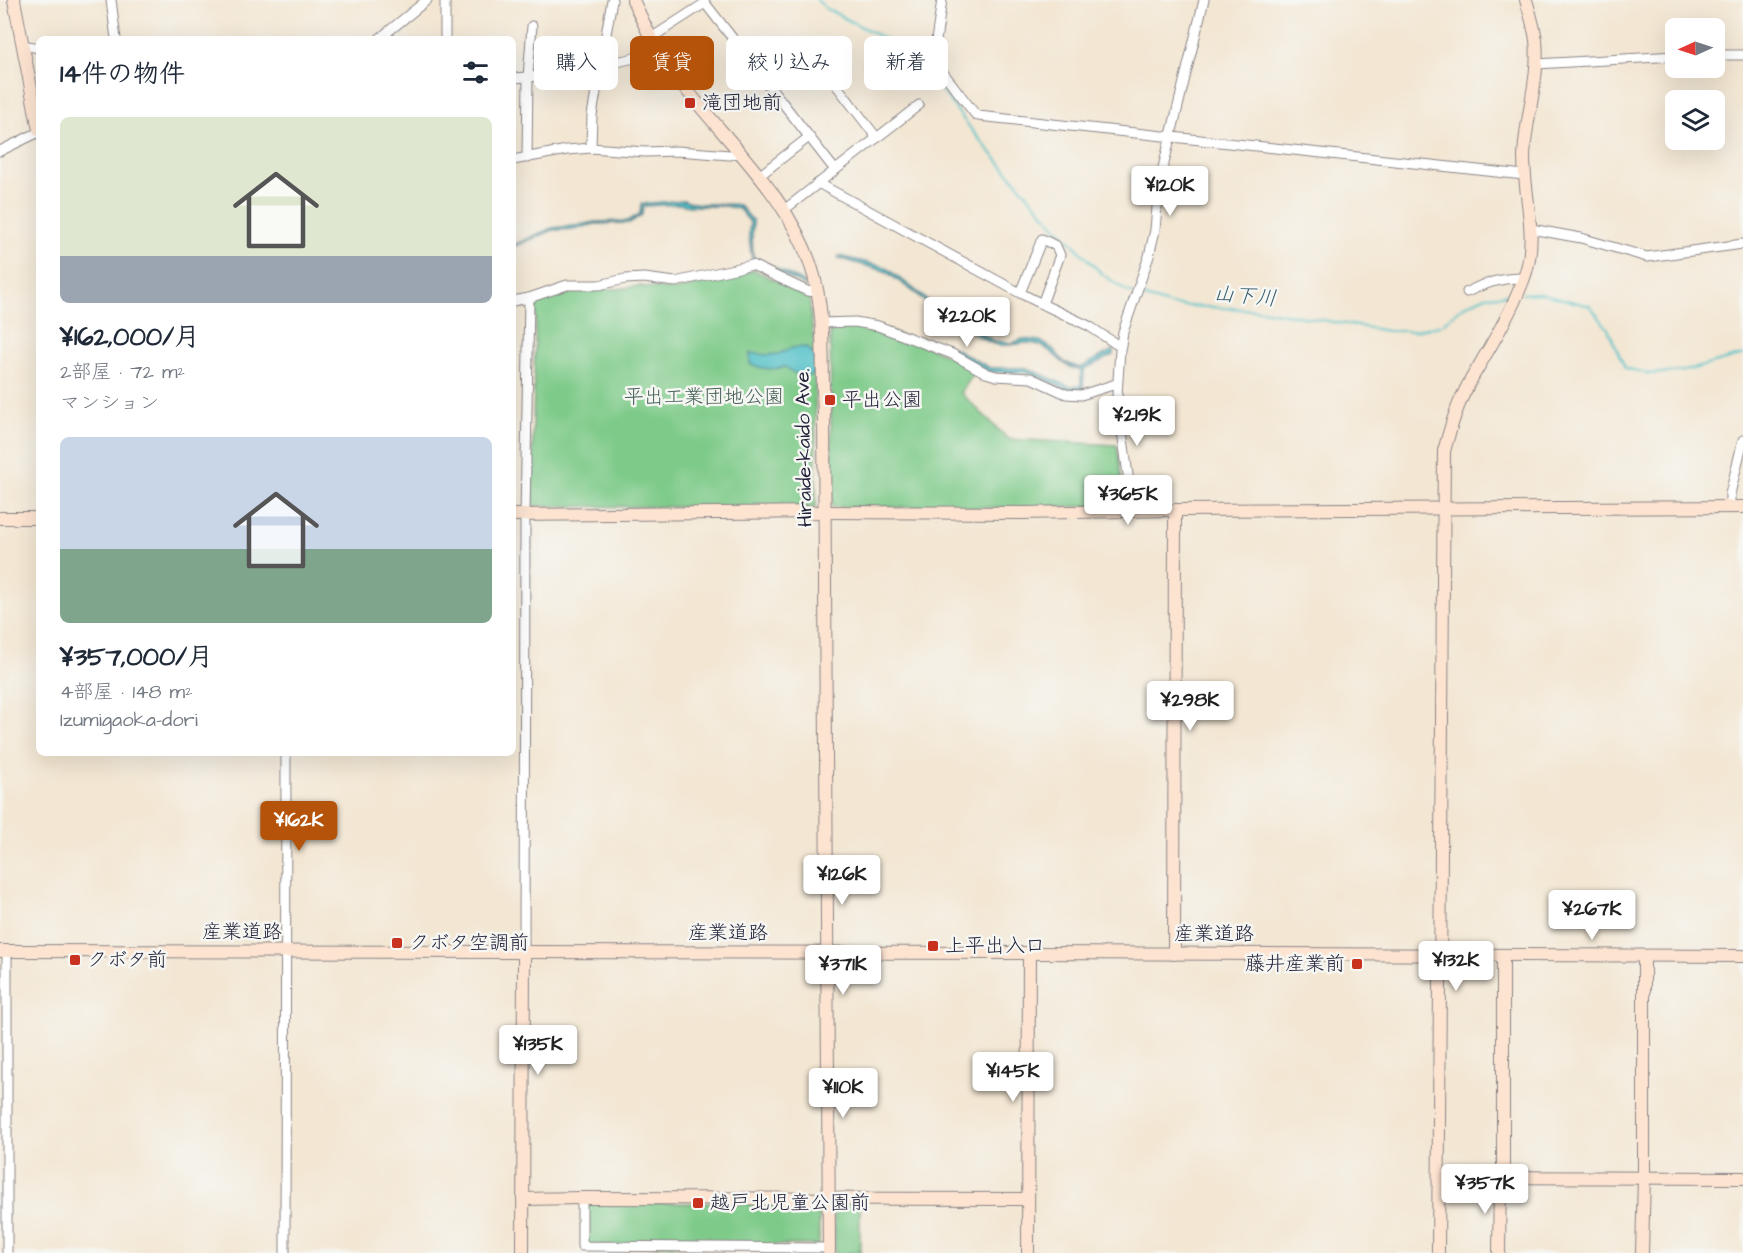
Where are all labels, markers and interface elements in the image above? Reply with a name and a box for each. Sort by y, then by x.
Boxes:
north arrow [1665,18,1725,78]
map controls [1665,18,1725,150]
chip: 購入 [534,36,618,90]
chip: 賃貸 [630,36,714,90]
chip: 絞り込み [726,36,852,90]
chip: 新着 [864,36,948,90]
text: 14件の物件 [60,56,185,92]
icon: filters [459,56,492,89]
place label: 滝団地前 [702,89,782,117]
button: layers [1665,90,1725,150]
marker: 滝団地前 [683,96,697,110]
icon: home [222,156,330,264]
pin: ¥120K [1128,166,1212,217]
text: ¥120K [1145,171,1195,199]
water label: 山下川 [1212,279,1278,313]
pin: ¥220K [925,297,1009,348]
text: ¥220K [938,302,996,330]
text: ¥162,000/月 [60,319,200,355]
text: 2部屋 · 72 m² [60,358,185,386]
street label: Hiraide-kaido Ave. [789,368,819,527]
park label: 平出工業団地公園 [624,383,784,411]
place label: 平出公園 [842,386,922,414]
text: マンション [60,389,159,417]
marker: 平出公園 [823,393,837,407]
pin: ¥219K [1095,396,1179,447]
text: ¥219K [1113,401,1161,429]
pin: ¥365K [1086,475,1170,526]
icon: home [222,476,330,584]
text: ¥365K [1098,480,1158,508]
text: ¥357,000/月 [60,639,213,675]
text: 4部屋 · 148 m² [60,678,193,706]
pin: ¥298K [1148,681,1232,732]
text: ¥298K [1161,686,1219,714]
text: Izumigaoka-dori [60,706,198,734]
pin: ¥162K [257,801,341,852]
text: ¥162K [274,806,324,834]
pin: ¥126K [800,855,884,906]
text: ¥126K [817,860,867,888]
pin: ¥267K [1550,890,1634,941]
text: ¥267K [1562,895,1622,923]
street label: 産業道路 [202,918,282,946]
street label: 産業道路 [688,919,768,947]
street label: 産業道路 [1174,920,1254,948]
place label: クボタ空調前 [409,929,529,957]
place label: 上平出入口 [945,932,1045,960]
marker: クボタ空調前 [390,936,404,950]
marker: 上平出入口 [926,939,940,953]
pin: ¥132K [1414,941,1498,992]
pin: ¥371K [801,945,885,996]
place label: クボタ前 [87,946,167,974]
text: ¥132K [1433,946,1479,974]
text: ¥371K [819,950,867,978]
place label: 藤井産業前 [1245,950,1345,978]
marker: クボタ前 [68,953,82,967]
marker: 藤井産業前 [1350,957,1364,971]
pin: ¥135K [496,1025,580,1076]
text: ¥135K [513,1030,563,1058]
pin: ¥145K [971,1052,1055,1103]
text: ¥145K [986,1057,1040,1085]
pin: ¥110K [801,1068,885,1119]
text: ¥110K [823,1073,863,1101]
pin: ¥357K [1443,1164,1527,1215]
text: ¥357K [1455,1169,1515,1197]
place label: 越戸北児童公園前 [710,1189,870,1217]
marker: 越戸北児童公園前 [691,1196,705,1210]

